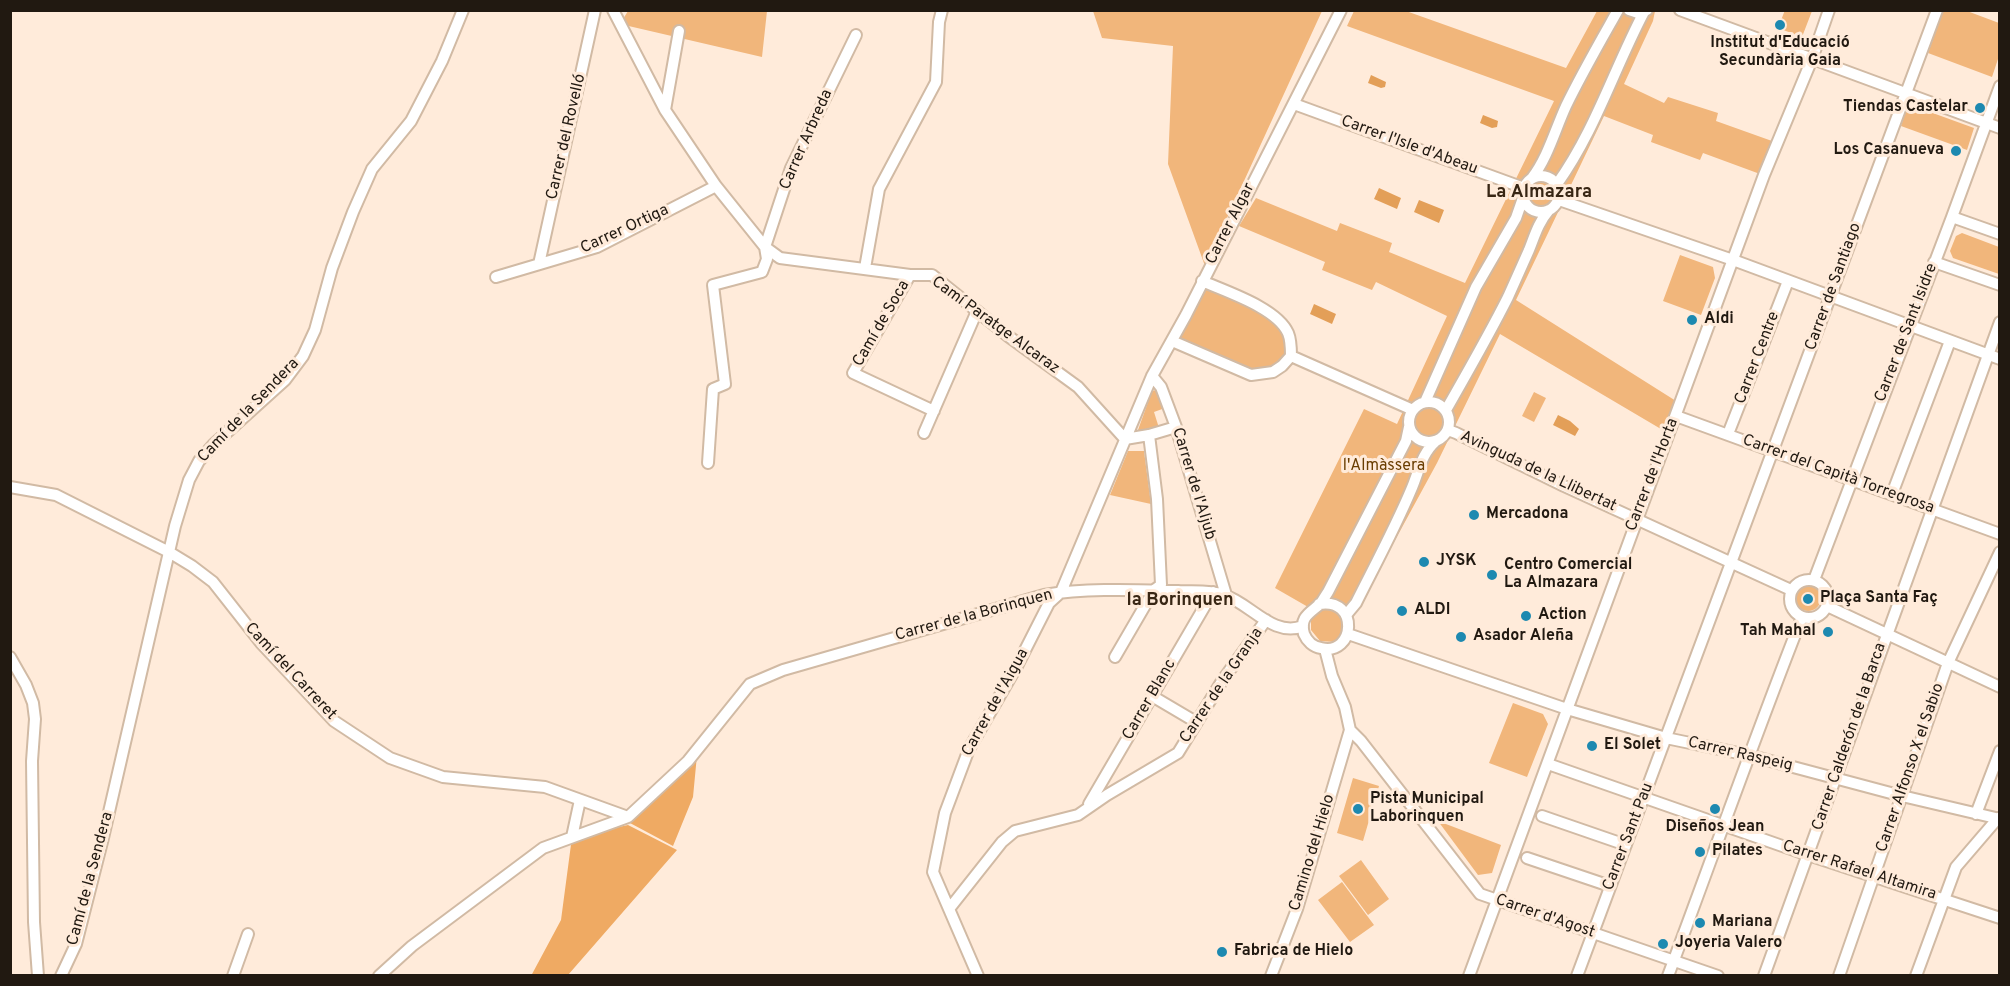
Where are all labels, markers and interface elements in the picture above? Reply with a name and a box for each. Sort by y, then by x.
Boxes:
marker: Institut d'Educació Secundària Gaia [1773,18,1787,32]
place label: Institut d'Educació Secundària Gaia [1710,34,1850,72]
street label: Carrer del Rovelló [543,72,591,202]
street label: Carrer Arbreda [776,87,838,193]
place label: Tiendas Castelar [1843,98,1968,118]
marker: Tiendas Castelar [1973,101,1987,115]
street label: Carrer l'Isle d'Abeau [1338,112,1480,180]
place label: Los Casanueva [1833,141,1944,161]
marker: Los Casanueva [1949,144,1963,158]
street label: Carrer Algar [1202,180,1260,268]
district label: La Almazara [1486,182,1592,204]
street label: Carrer Ortiga [578,201,672,259]
street label: Carrer de Santiago [1802,221,1866,353]
street label: Carrer de Sant Isidre [1872,261,1942,405]
street label: Camí Paratge Alcaraz [927,273,1063,379]
street label: Camí de Soca [850,277,914,371]
street label: Carrer Centre [1732,309,1784,407]
place label: Aldi [1704,310,1734,330]
marker: Aldi [1685,313,1699,327]
street label: Camí de la Sendera [194,355,304,467]
street label: Carrer de l'Horta [1623,416,1683,534]
street label: Carrer de l'Aljub [1167,426,1219,542]
street label: Avinguda de la Llibertat [1457,427,1619,517]
street label: Carrer del Capità Torregrosa [1740,431,1936,519]
park label: l'Almàssera [1343,457,1425,477]
place label: Mercadona [1486,505,1568,525]
marker: Mercadona [1467,508,1481,522]
place label: JYSK [1436,552,1477,572]
marker: JYSK [1417,555,1431,569]
place label: Centro Comercial La Almazara [1504,556,1632,594]
marker: Centro Comercial La Almazara [1485,568,1499,582]
street label: Carrer de la Borinquen [893,586,1055,646]
place label: Plaça Santa Faç [1820,589,1938,609]
district label: la Borinquen [1126,590,1234,612]
marker: Plaça Santa Faç [1801,592,1815,606]
place label: ALDI [1414,601,1450,621]
marker: ALDI [1395,604,1409,618]
place label: Action [1538,606,1587,626]
marker: Action [1519,609,1533,623]
street label: Camí del Carreret [240,619,340,725]
place label: Tah Mahal [1740,622,1816,642]
street label: Carrer de la Granja [1176,625,1268,747]
marker: Tah Mahal [1821,625,1835,639]
place label: Asador Aleña [1473,627,1573,647]
marker: Asador Aleña [1454,630,1468,644]
street label: Carrer Calderón de la Barca [1809,641,1891,833]
street label: Carrer de l'Aigua [958,646,1034,760]
street label: Carrer Blanc [1119,656,1181,744]
street label: Carrer Alfonso X el Sabio [1873,681,1949,855]
street label: Carrer Raspeig [1686,734,1794,776]
place label: El Solet [1604,736,1661,756]
marker: El Solet [1585,739,1599,753]
street label: Carrer Sant Pau [1600,781,1658,893]
place label: Pista Municipal Laborinquen [1370,790,1484,828]
street label: Camino del Hielo [1286,792,1340,914]
marker: Pista Municipal Laborinquen [1351,802,1365,816]
marker: Diseños Jean [1708,802,1722,816]
street label: Camí de la Sendera [64,810,118,948]
place label: Diseños Jean [1665,818,1765,838]
street label: Carrer Rafael Altamira [1780,837,1938,905]
place label: Pilates [1712,842,1763,862]
marker: Pilates [1693,845,1707,859]
street label: Carrer d'Agost [1493,891,1597,943]
place label: Mariana [1712,913,1772,933]
marker: Mariana [1693,916,1707,930]
place label: Joyeria Valero [1675,934,1782,954]
marker: Joyeria Valero [1656,937,1670,951]
place label: Fabrica de Hielo [1234,942,1353,962]
marker: Fabrica de Hielo [1215,945,1229,959]

